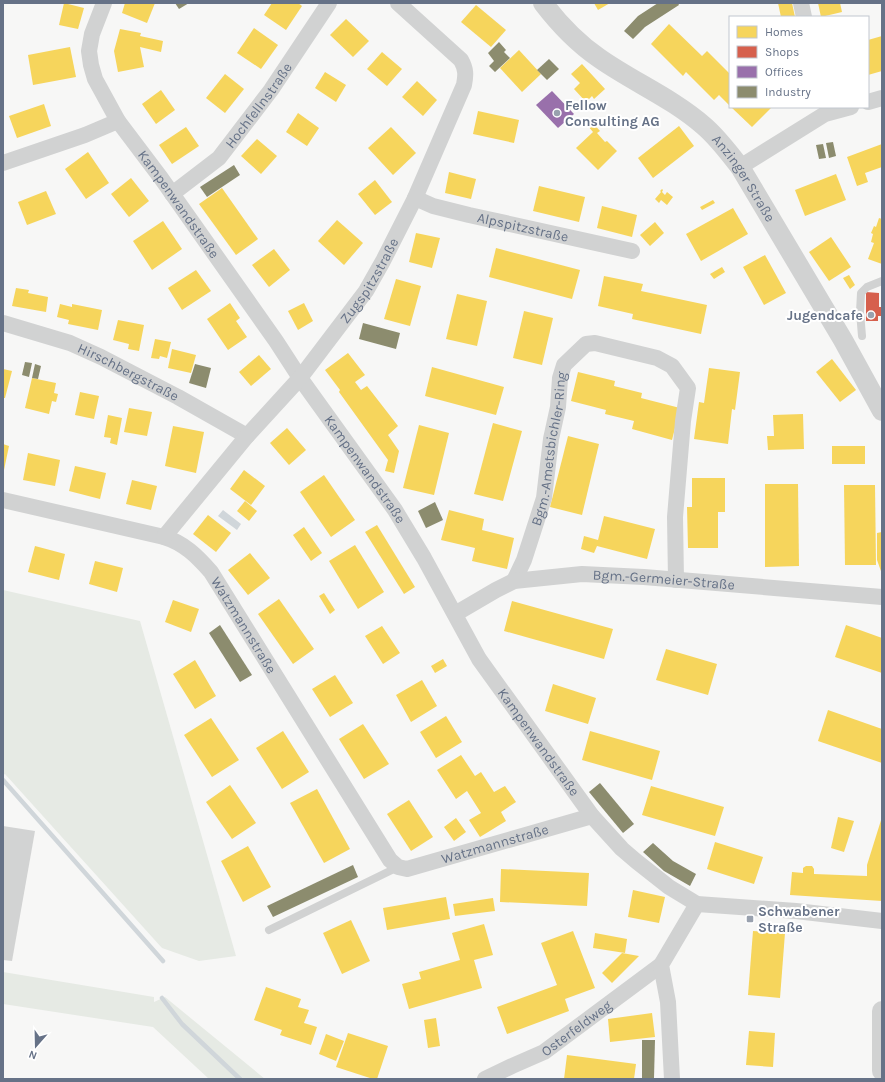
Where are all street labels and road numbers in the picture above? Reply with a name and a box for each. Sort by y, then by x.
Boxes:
street label: Hochfellnstraße [221,59,295,151]
street label: Anzinger Straße [709,131,779,225]
street label: Kampenwandstraße [134,147,223,261]
street label: Alpspitzstraße [476,209,570,245]
street label: Zugspitzstraße [336,235,402,327]
street label: Hirschbergstraße [75,339,182,404]
street label: Bgm.-Ametsbichler-Ring [527,369,570,528]
street label: Kampenwandstraße [321,412,409,526]
street label: Bgm.-Germeier-Straße [592,566,735,593]
street label: Watzmannstraße [208,574,280,676]
street label: Kampenwandstraße [494,685,583,799]
street label: Watzmannstraße [439,820,550,867]
street label: Osterfeldweg [538,996,615,1060]

